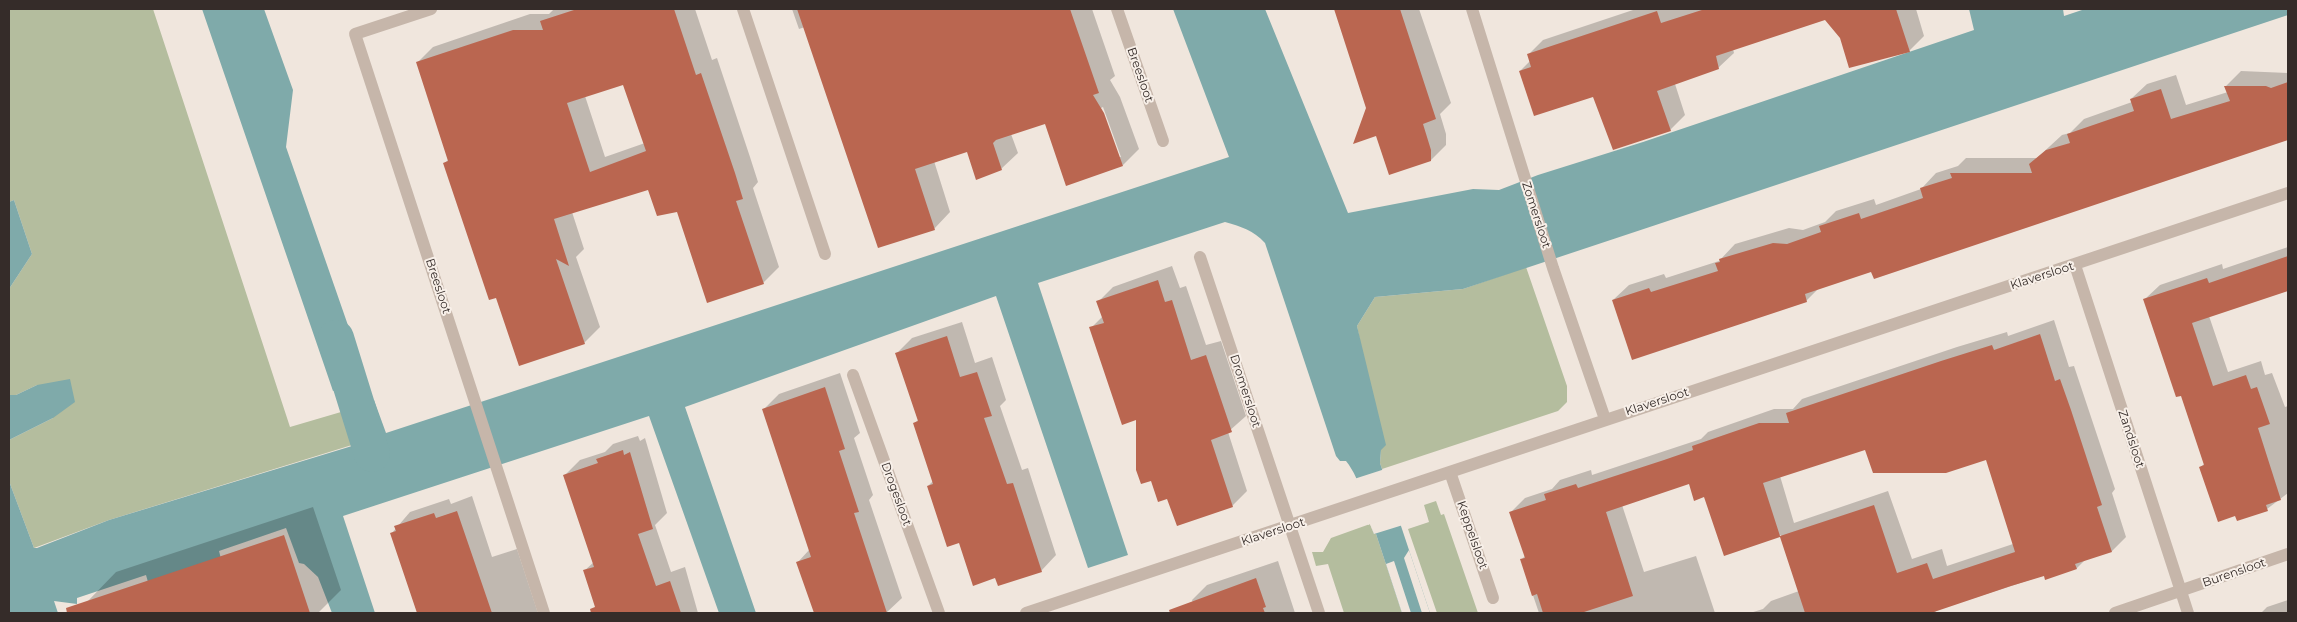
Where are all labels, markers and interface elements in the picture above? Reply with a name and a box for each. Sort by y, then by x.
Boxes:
street label: Breesloot [1124,46,1156,104]
street label: Zomersloot [1519,180,1553,250]
street label: Breesloot [422,257,454,315]
street label: Klaversloot [2008,259,2076,293]
street label: Dromersloot [1226,353,1264,429]
street label: Klaversloot [1623,385,1691,419]
street label: Zandsloot [2115,408,2147,470]
street label: Drogesloot [878,460,914,528]
street label: Keppelsloot [1454,499,1490,571]
street label: Klaversloot [1239,515,1307,549]
street label: Burensloot [2200,555,2268,591]

